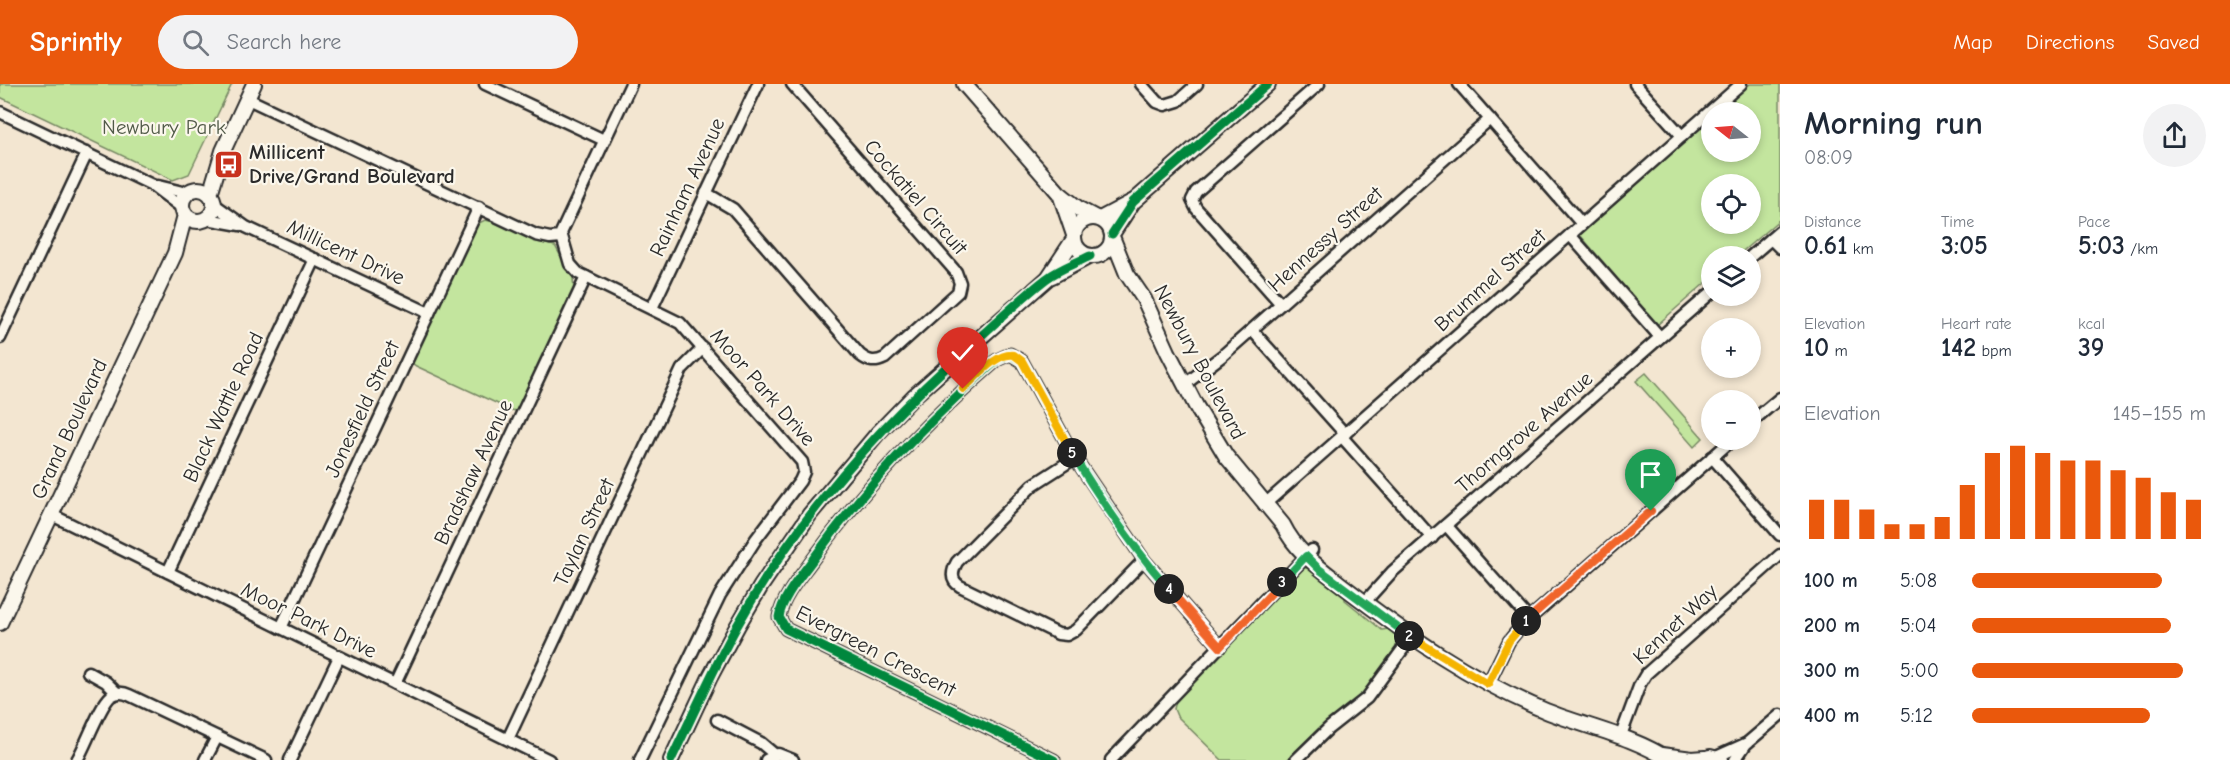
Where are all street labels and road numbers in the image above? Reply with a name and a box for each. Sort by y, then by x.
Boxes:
street label: Rainham Avenue [644,114,730,260]
street label: Cockatiel Circuit [860,135,973,260]
street label: Hennessy Street [1263,181,1388,297]
street label: Millicent Drive [283,214,409,290]
street label: Brummel Street [1429,223,1551,336]
street label: Newbury Boulevard [1149,281,1251,443]
street label: Moor Park Drive [706,323,820,451]
street label: Black Wattle Road [178,328,268,486]
street label: Jonesfield Street [320,336,405,481]
street label: Grand Boulevard [26,355,112,503]
street label: Thorngrove Avenue [1451,366,1597,498]
street label: Bradshaw Avenue [429,396,517,548]
street label: Taylan Street [549,474,620,590]
street label: Moor Park Drive [237,577,381,663]
street label: Kennet Way [1628,579,1722,669]
street label: Evergreen Crescent [792,600,961,702]

